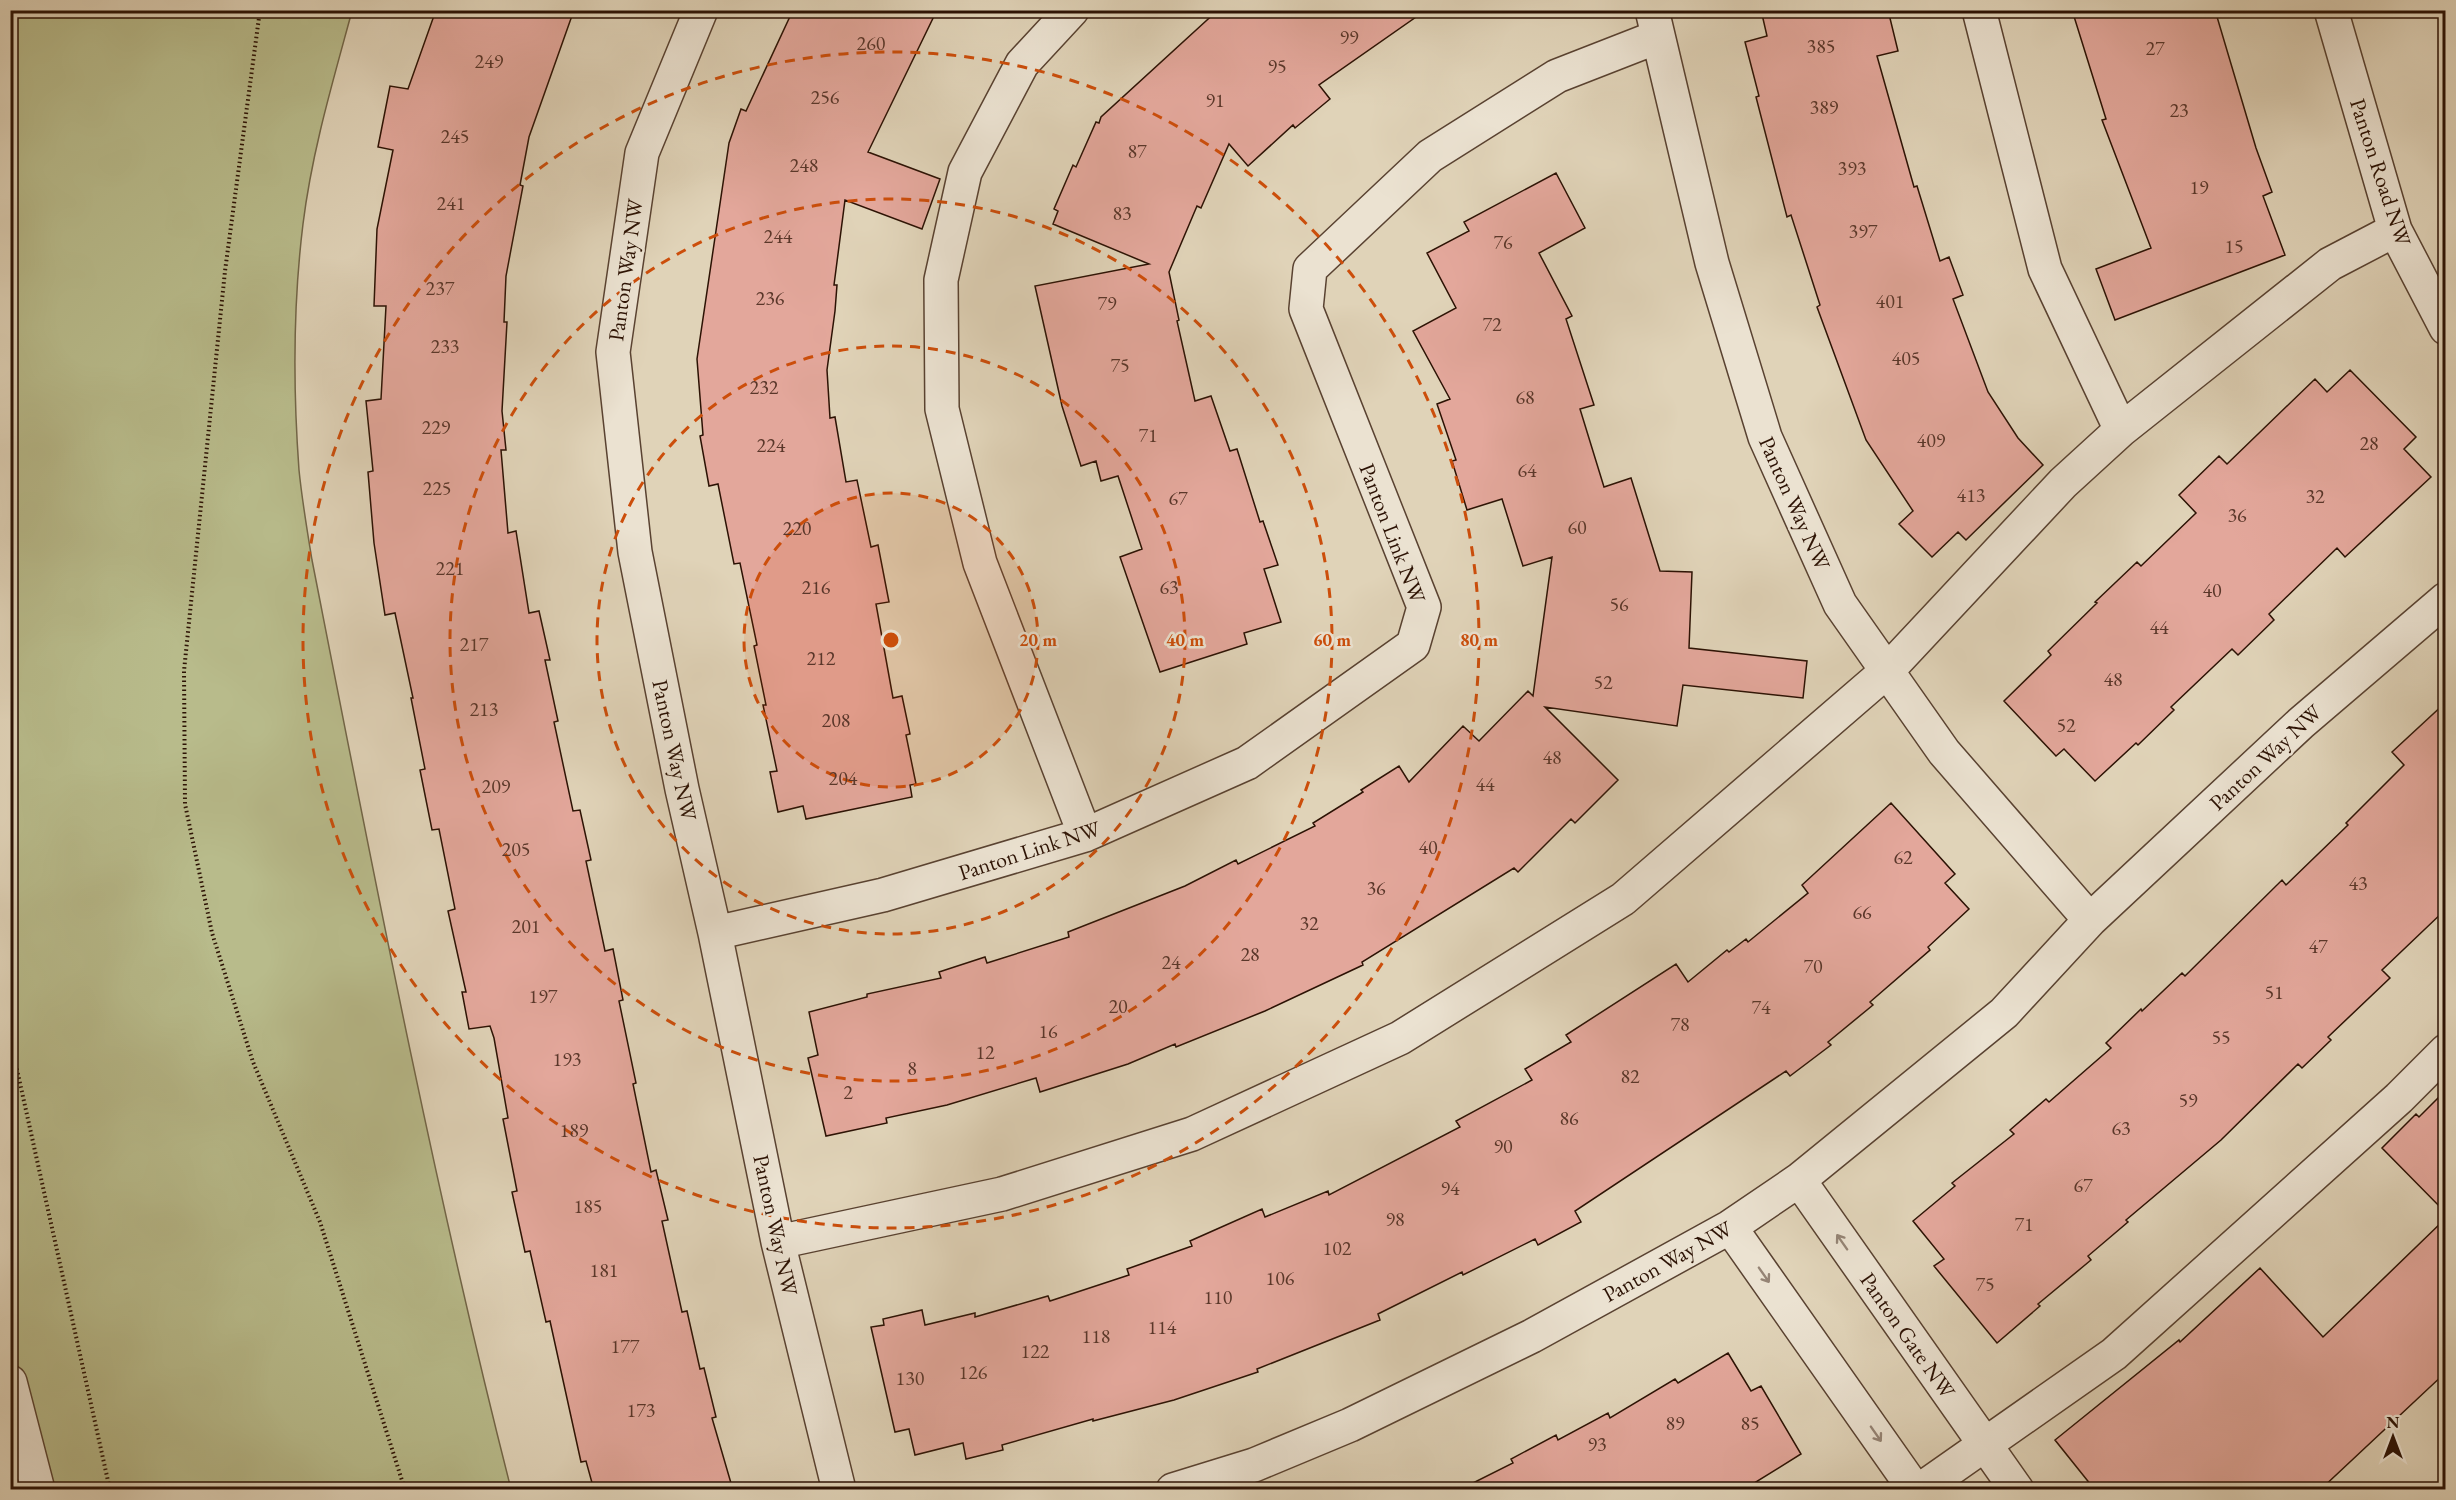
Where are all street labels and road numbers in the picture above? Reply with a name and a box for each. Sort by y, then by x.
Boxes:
street label: Panton Road NW [2343,95,2418,250]
street label: Panton Way NW [601,196,650,343]
street label: Panton Way NW [1752,432,1837,575]
street label: Panton Link NW [1353,459,1433,608]
street label: Panton Way NW [645,677,704,824]
street label: Panton Way NW [2203,697,2328,817]
street label: Panton Link NW [955,814,1105,887]
street label: Panton Way NW [746,1152,805,1299]
street label: Panton Way NW [1598,1214,1738,1309]
street label: Panton Gate NW [1853,1267,1962,1405]

